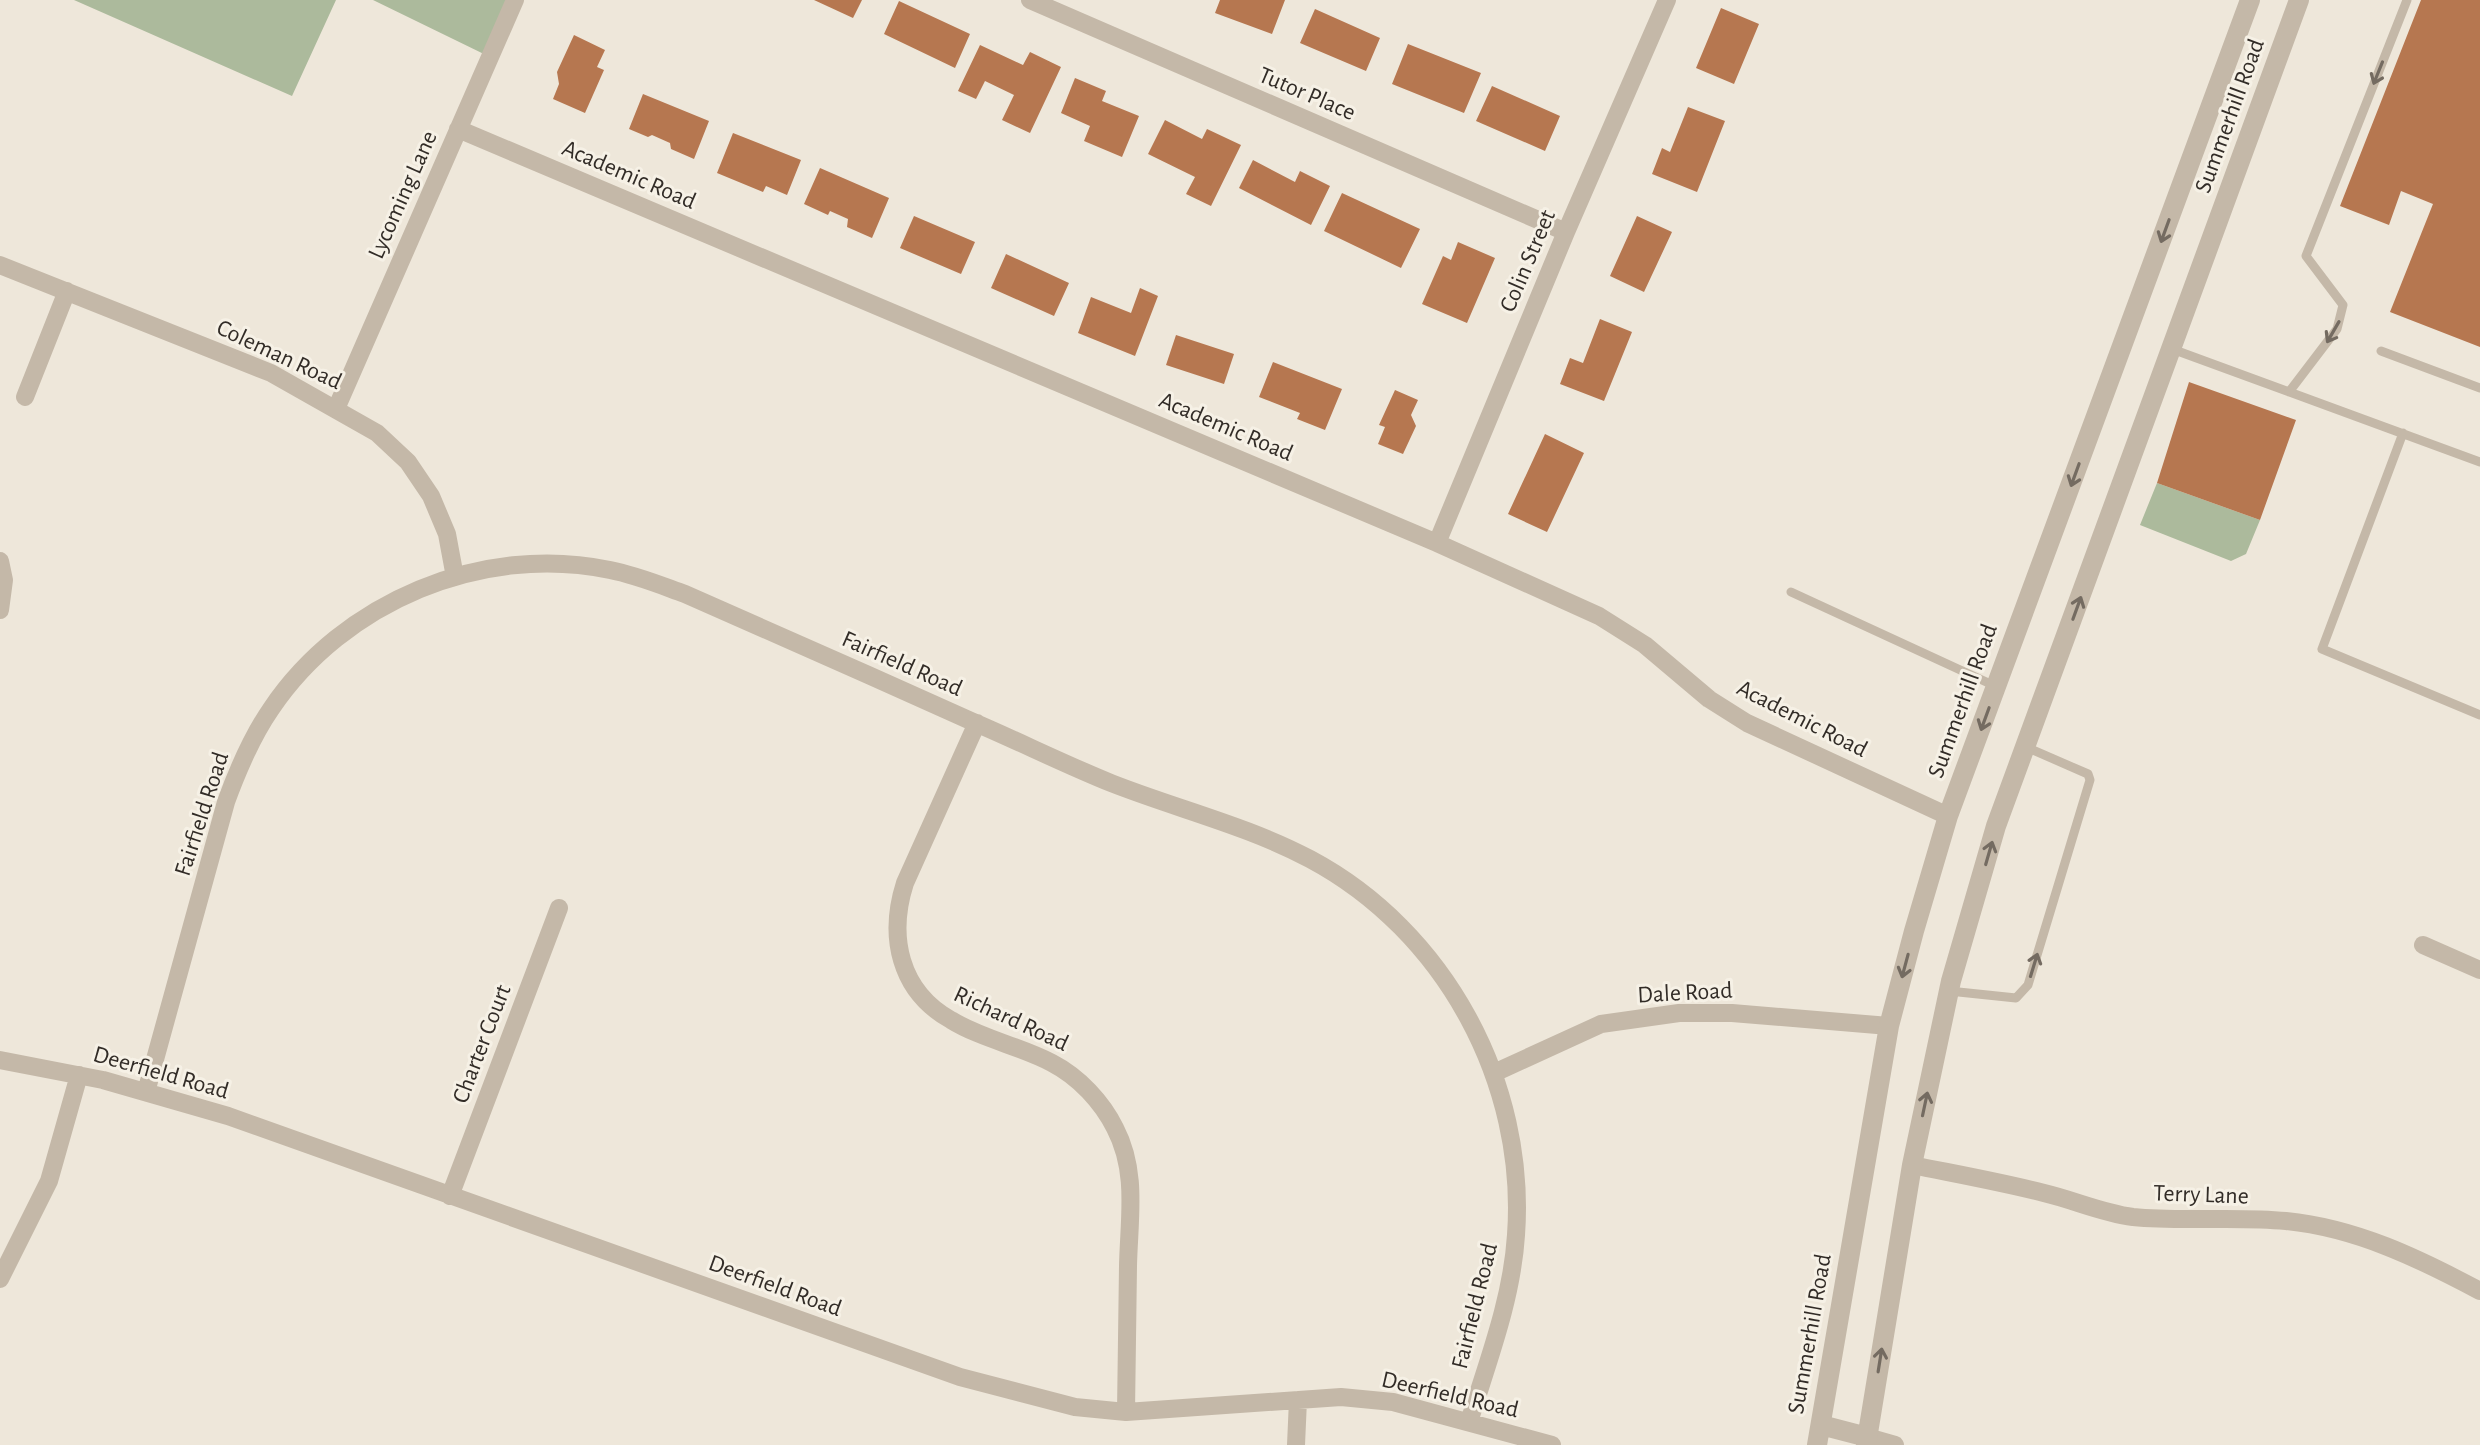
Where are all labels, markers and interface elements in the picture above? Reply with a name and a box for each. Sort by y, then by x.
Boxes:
street label: Summerhill Road [2191,36,2269,196]
one-way arrow [2370,60,2385,85]
street label: Tutor Place [1255,63,1359,125]
street label: Lycoming Lane [364,127,442,263]
street label: Academic Road [559,136,699,214]
street label: Colin Street [1496,206,1560,316]
one-way arrow [2157,218,2171,243]
street label: Coleman Road [213,316,345,394]
one-way arrow [2324,320,2340,343]
street label: Academic Road [1156,388,1296,466]
one-way arrow [2066,462,2081,487]
one-way arrow [2070,596,2085,621]
street label: Summerhill Road [1924,621,2002,781]
street label: Fairfield Road [838,627,966,701]
street label: Academic Road [1733,676,1871,762]
one-way arrow [1976,706,1991,731]
street label: Fairfield Road [171,749,233,879]
one-way arrow [1982,840,1997,866]
one-way arrow [1896,952,1911,978]
one-way arrow [2027,953,2042,979]
street label: Dale Road [1637,979,1733,1007]
street label: Charter Court [448,981,516,1107]
street label: Richard Road [950,982,1072,1056]
street label: Deerfield Road [90,1042,232,1104]
one-way arrow [1918,1092,1933,1118]
street label: Terry Lane [2153,1181,2249,1209]
street label: Fairfield Road [1448,1241,1502,1371]
street label: Deerfield Road [705,1251,845,1321]
street label: Summerhill Road [1784,1252,1836,1416]
one-way arrow [1873,1348,1888,1374]
street label: Deerfield Road [1379,1368,1521,1422]

